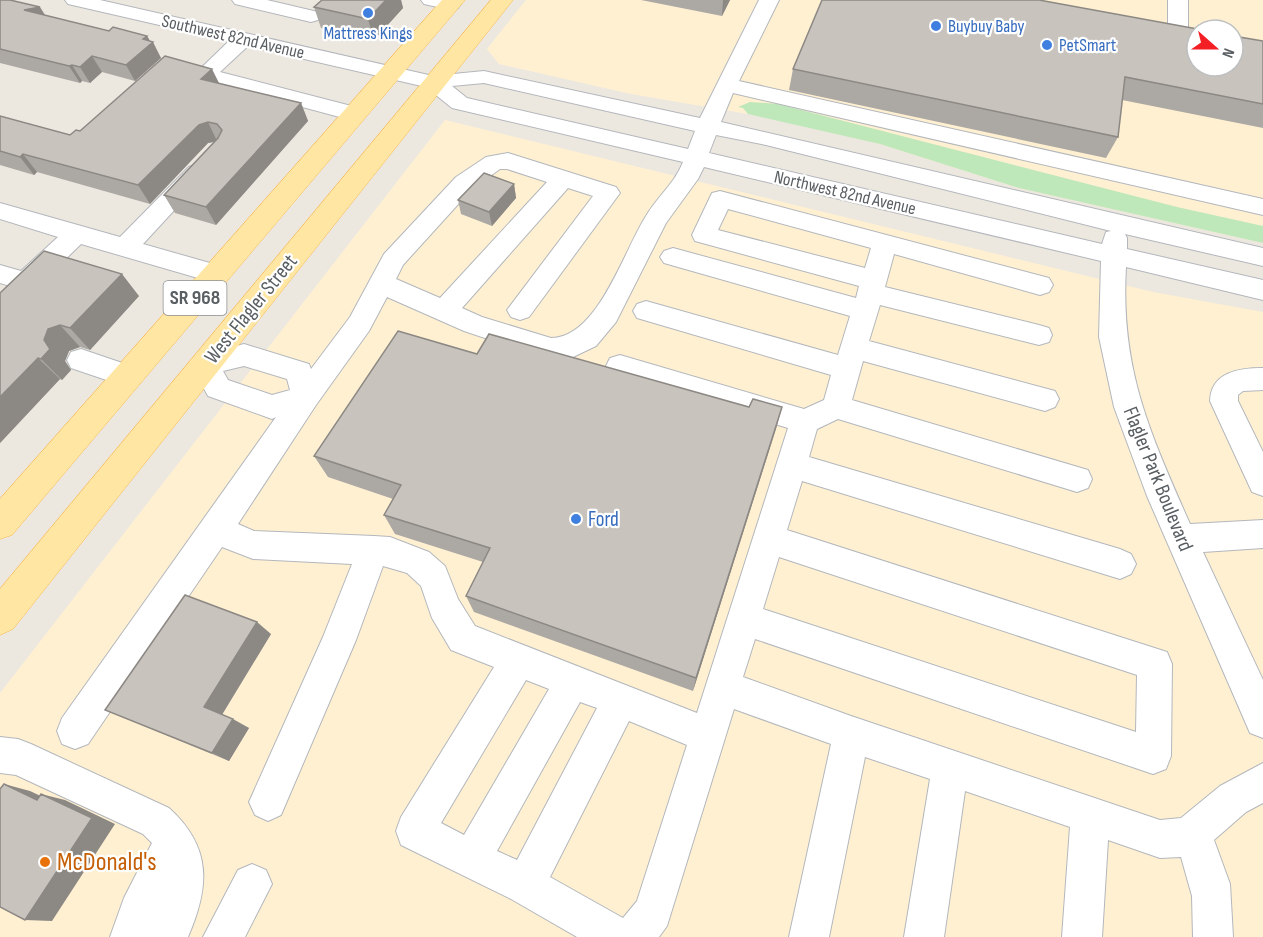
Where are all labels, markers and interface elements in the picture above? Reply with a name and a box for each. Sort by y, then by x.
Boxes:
marker: Mattress Kings [361,6,375,20]
street label: Southwest 82nd Avenue [160,10,306,64]
place label: Buybuy Baby [948,16,1025,37]
north arrow [1185,18,1245,78]
marker: Buybuy Baby [929,19,943,33]
place label: Mattress Kings [323,23,413,44]
place label: PetSmart [1059,35,1117,56]
marker: PetSmart [1040,38,1054,52]
text: N [1217,45,1238,60]
street label: Northwest 82nd Avenue [772,166,918,220]
street label: West Flagler Street [199,249,303,369]
road number: SR 968 [164,281,226,315]
street label: Flagler Park Boulevard [1118,403,1198,555]
place label: Ford [588,507,619,532]
marker: Ford [569,512,583,526]
place label: McDonald's [57,847,157,878]
marker: McDonald's [38,855,52,869]

